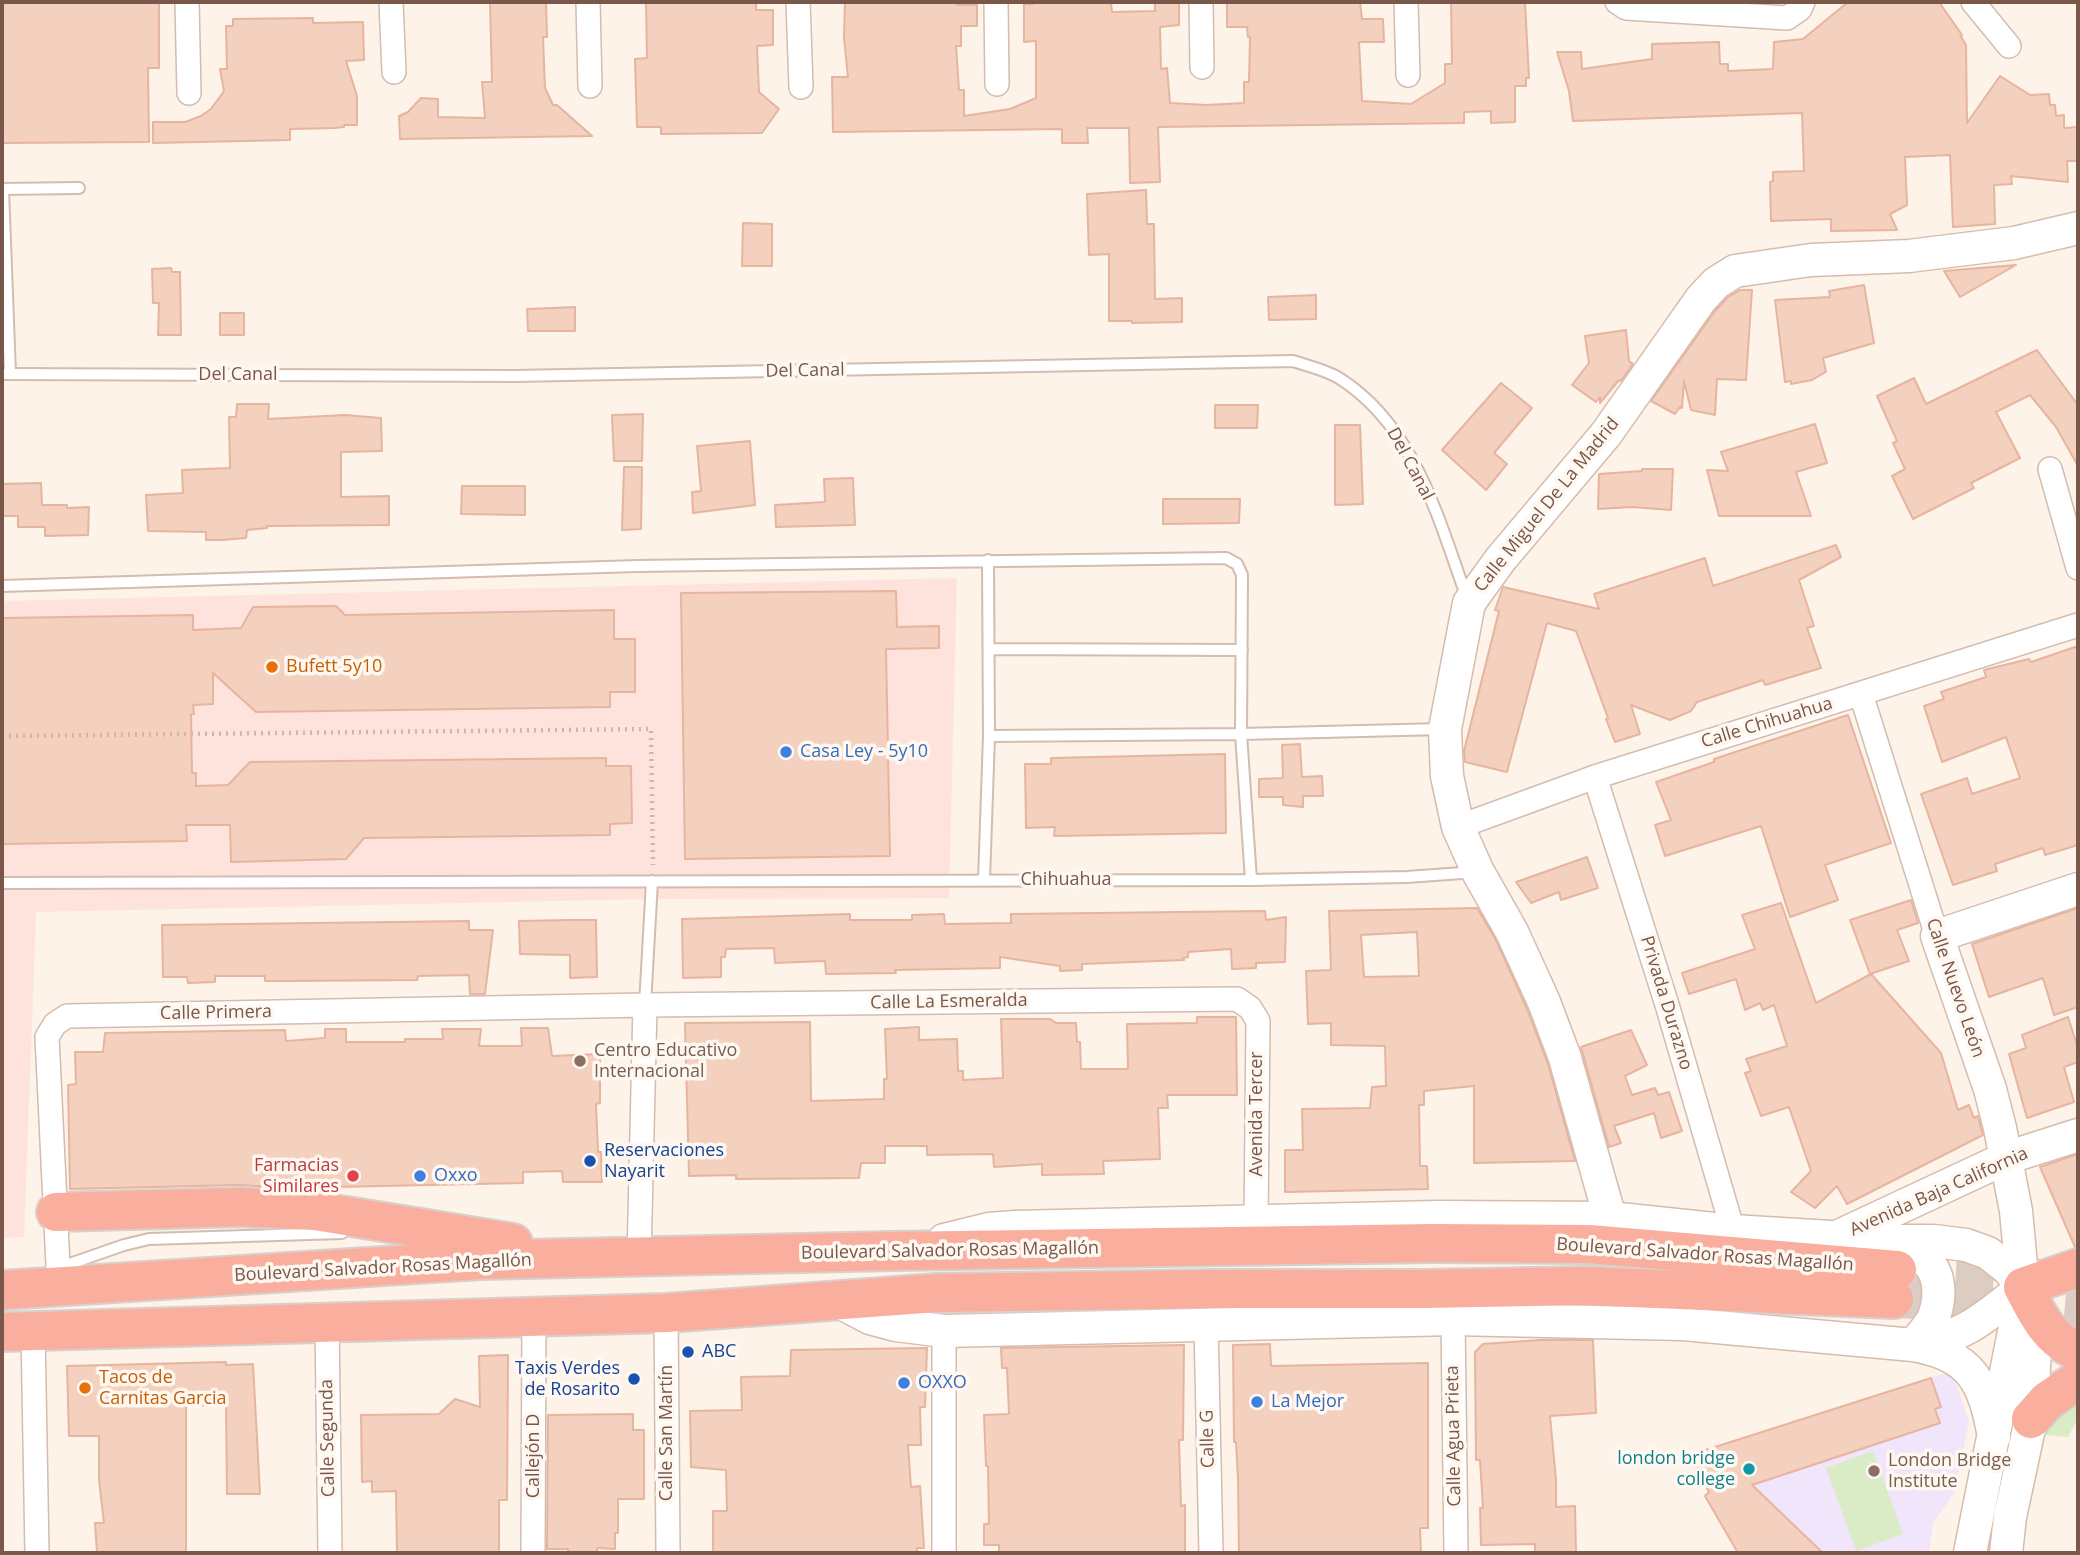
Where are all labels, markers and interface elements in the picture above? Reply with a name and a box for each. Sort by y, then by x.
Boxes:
street label: Del Canal [765,360,845,382]
street label: Del Canal [198,364,278,386]
street label: Calle Miguel De La Madrid [1470,413,1624,597]
street label: Del Canal [1382,424,1438,504]
place label: Bufett 5y10 [286,656,382,678]
marker: Bufett 5y10 [264,659,280,675]
street label: Calle Chihuahua [1699,693,1835,753]
place label: Casa Ley - 5y10 [800,741,928,763]
marker: Casa Ley - 5y10 [778,744,794,760]
street label: Chihuahua [1020,869,1112,891]
street label: Calle Nuevo León [1921,916,1989,1060]
street label: Privada Durazno [1635,933,1697,1073]
street label: Calle La Esmeralda [870,990,1028,1014]
street label: Calle Primera [160,1001,272,1025]
place label: Centro Educativo Internacional [594,1040,737,1082]
street label: Avenida Tercer [1246,1051,1268,1177]
marker: Centro Educativo Internacional [572,1053,588,1069]
place label: Reservaciones Nayarit [604,1140,724,1182]
street label: Avenida Baja California [1847,1143,2031,1241]
marker: Reservaciones Nayarit [582,1153,598,1169]
place label: Farmacias Similares [254,1155,339,1198]
place label: Oxxo [434,1165,478,1187]
marker: Farmacias Similares [345,1168,361,1184]
marker: Oxxo [412,1168,428,1184]
street label: Boulevard Salvador Rosas Magallón [1556,1234,1854,1276]
street label: Boulevard Salvador Rosas Magallón [801,1238,1099,1264]
street label: Boulevard Salvador Rosas Magallón [234,1249,532,1287]
place label: ABC [702,1341,736,1363]
marker: ABC [680,1344,696,1360]
place label: Taxis Verdes de Rosarito [515,1358,620,1400]
street label: Calle San Martín [656,1365,678,1501]
street label: Calle Agua Prieta [1442,1365,1466,1507]
place label: Tacos de Carnitas Garcia [99,1367,227,1410]
marker: Taxis Verdes de Rosarito [626,1371,642,1387]
place label: OXXO [918,1372,967,1394]
marker: OXXO [896,1375,912,1391]
street label: Calle Segunda [316,1379,340,1497]
marker: Tacos de Carnitas Garcia [77,1380,93,1396]
place label: La Mejor [1271,1391,1344,1413]
marker: La Mejor [1249,1394,1265,1410]
street label: Calle G [1197,1410,1219,1468]
street label: Callejón D [523,1414,545,1498]
place label: london bridge college [1617,1448,1735,1490]
place label: London Bridge Institute [1888,1450,2011,1492]
marker: london bridge college [1741,1461,1757,1477]
marker: London Bridge Institute [1866,1463,1882,1479]

